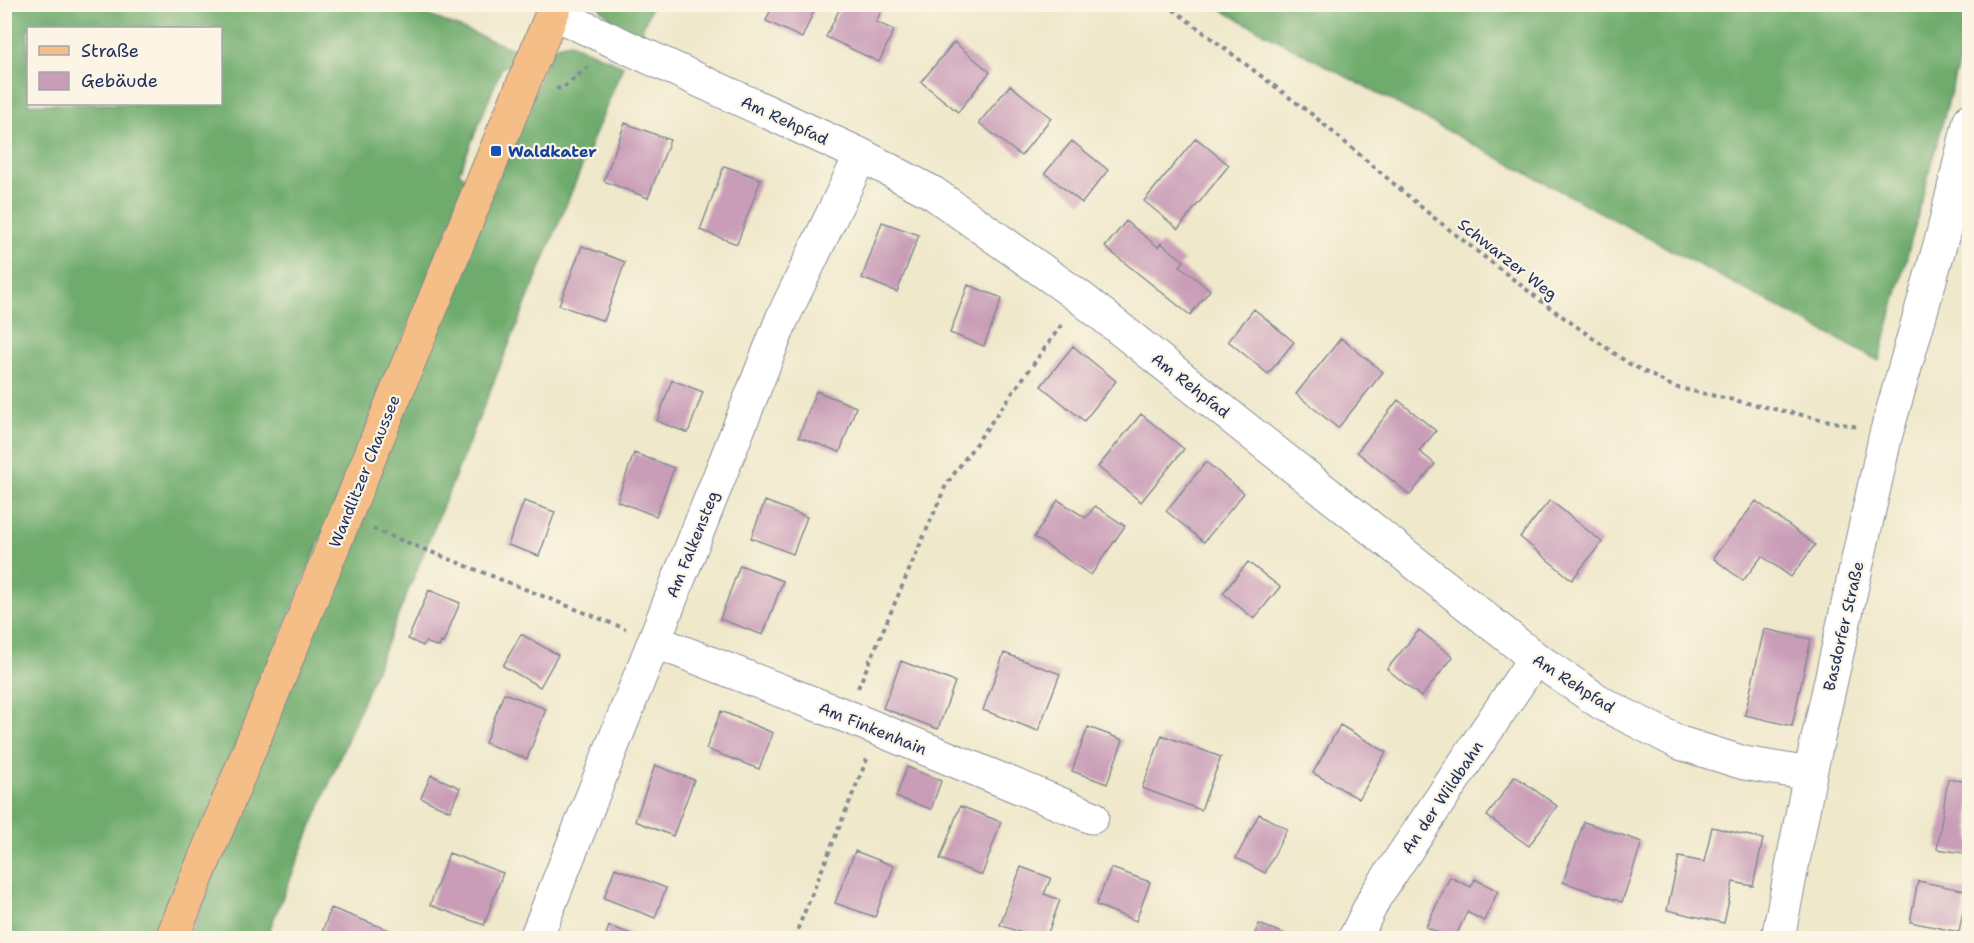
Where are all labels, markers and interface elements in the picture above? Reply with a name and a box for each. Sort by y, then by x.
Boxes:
legend [27,27,222,105]
text: Straße [81,39,139,63]
text: Gebäude [81,69,158,93]
street label: Am Rehpfad [738,91,832,150]
place label: Waldkater [508,141,597,162]
marker: Waldkater [489,144,503,158]
street label: Schwarzer Weg [1454,214,1562,305]
street label: Am Rehpfad [1147,348,1234,423]
street label: Wandlitzer Chaussee [324,392,405,551]
street label: Am Falkensteg [661,487,724,601]
street label: Basdorfer Straße [1818,559,1869,693]
street label: Am Rehpfad [1529,649,1619,718]
street label: Am Finkenhain [816,697,930,760]
street label: An der Wildbahn [1397,737,1488,858]

